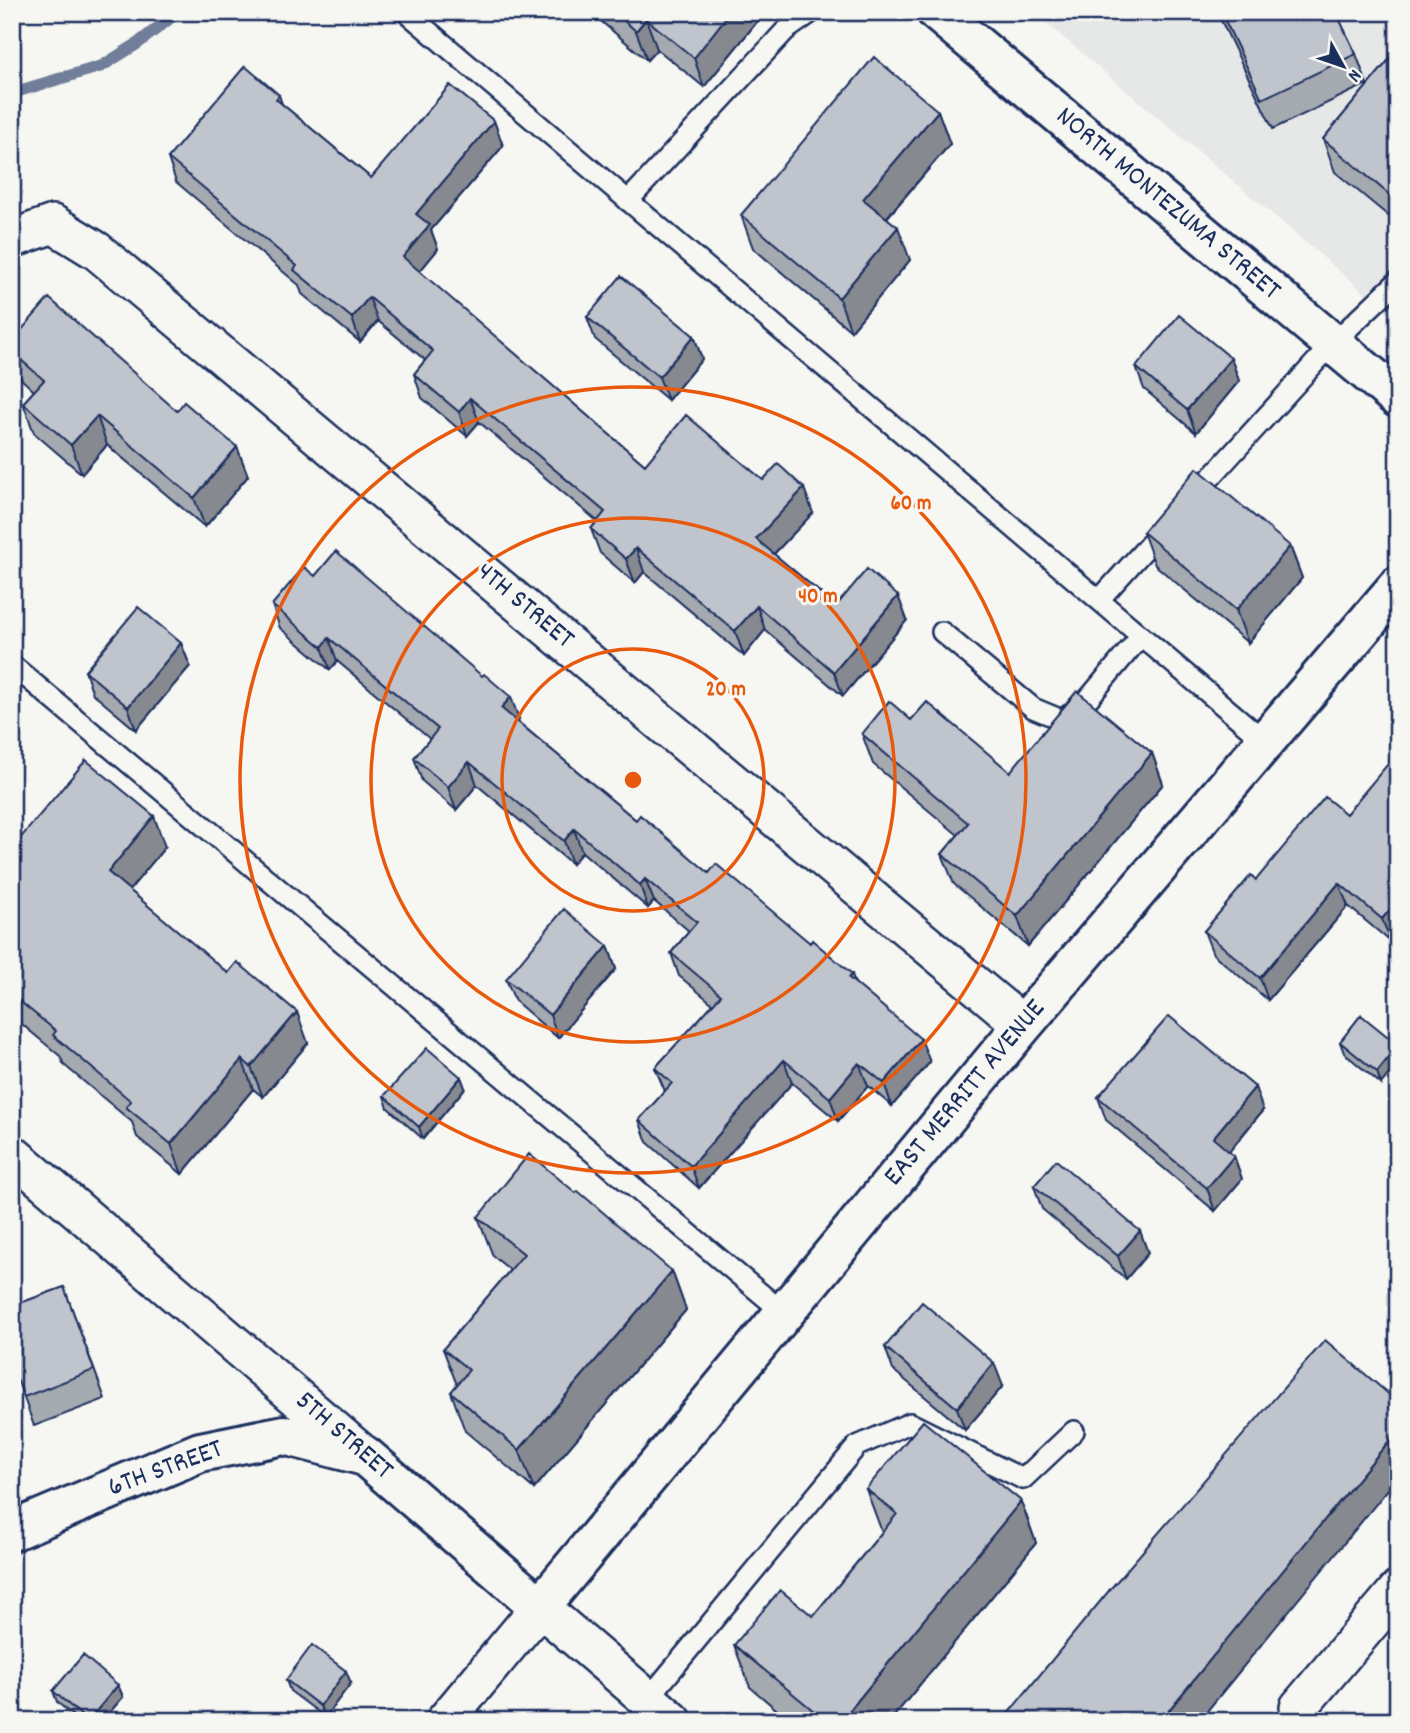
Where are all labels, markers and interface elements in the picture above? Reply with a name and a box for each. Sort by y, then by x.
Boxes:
north arrow [1308,32,1378,102]
text: N [1340,62,1367,87]
street label: NORTH MONTEZUMA STREET [1046,99,1288,311]
text: 60 m [891,490,931,520]
street label: 4TH STREET [466,554,582,660]
text: 40 m [798,583,838,613]
text: 20 m [706,676,746,706]
centre of rings [621,768,645,792]
street label: EAST MERRITT AVENUE [876,992,1057,1196]
street label: 5TH STREET [285,1383,401,1491]
street label: 6TH STREET [103,1431,229,1509]

